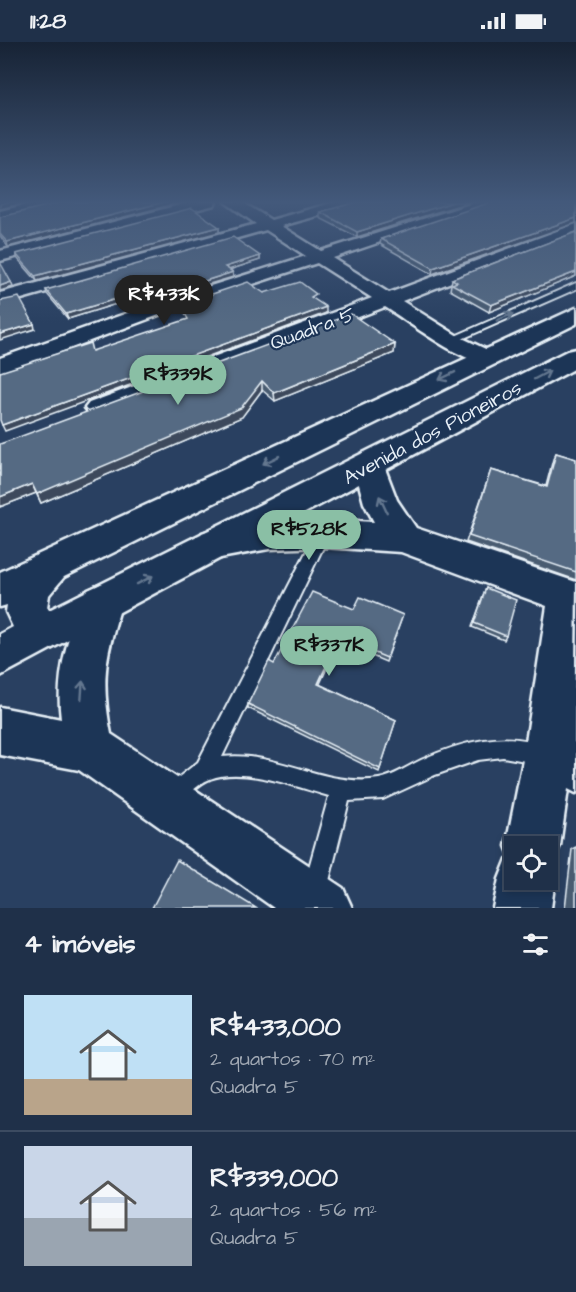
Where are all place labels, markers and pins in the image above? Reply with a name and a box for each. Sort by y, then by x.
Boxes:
pin: R$433K [115,275,213,326]
pin: R$339K [129,355,227,406]
pin: R$528K [260,510,358,561]
pin: R$337K [280,626,378,677]

